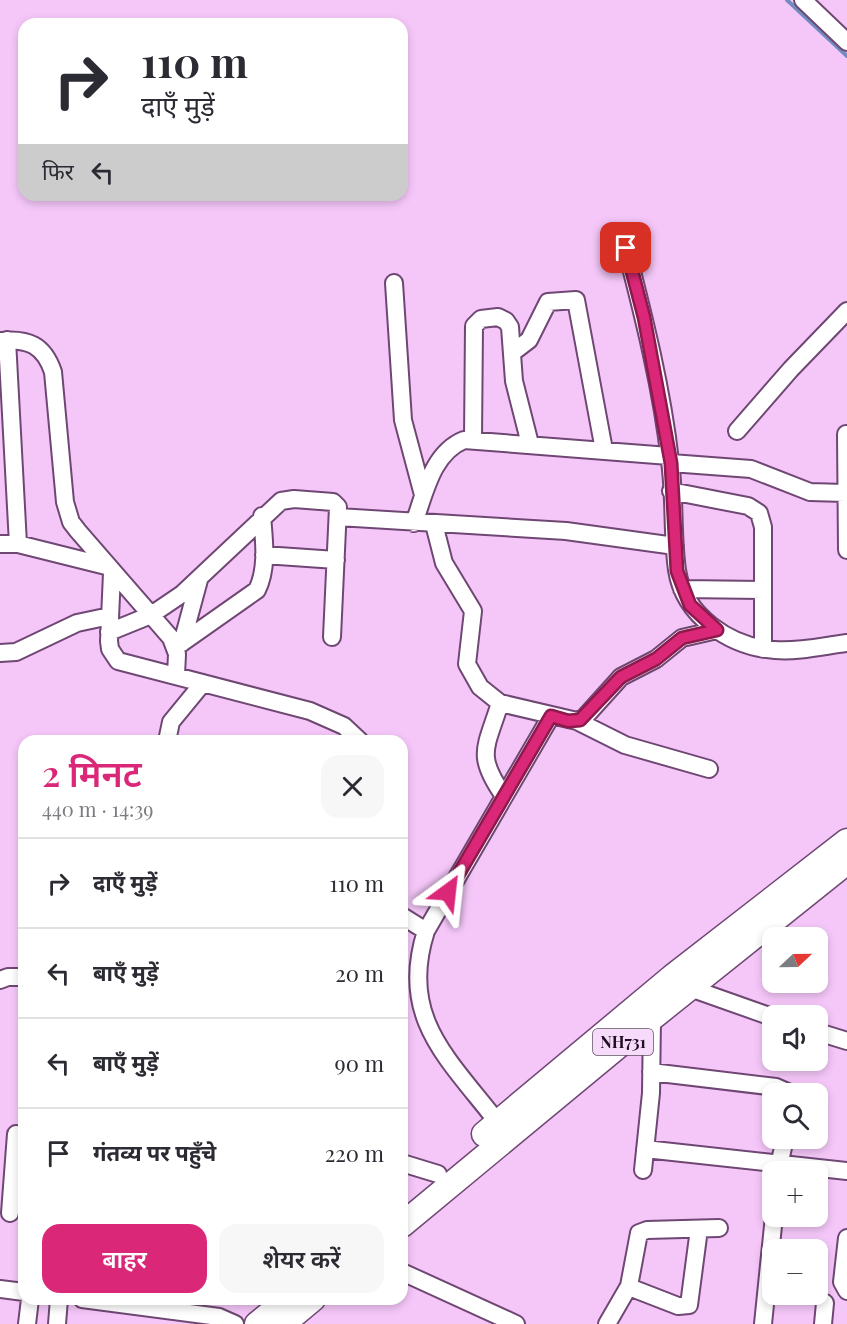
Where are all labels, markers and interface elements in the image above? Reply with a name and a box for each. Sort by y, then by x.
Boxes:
text: 110 m [141,33,248,89]
icon: right [42,42,120,120]
text: दाएँ मुड़ें [141,87,215,123]
text: फिर [42,156,74,186]
icon: left [86,156,119,189]
pin [600,222,651,273]
icon: arrive [609,231,642,264]
text: 2 मिनट [42,748,142,796]
button: close [321,755,384,818]
text: 440 m · 14:39 [42,795,154,822]
position arrow [416,860,480,924]
icon: right [42,867,75,900]
text: दाएँ मुड़ें [93,867,157,897]
text: 110 m [330,868,384,898]
north arrow [762,927,828,993]
map controls [762,927,828,1305]
icon: left [42,957,75,990]
text: बाएँ मुड़ें [93,957,158,987]
text: 20 m [335,958,384,988]
button: sound [762,1005,828,1071]
road number: NH731 [593,1029,653,1055]
icon: left [42,1047,75,1080]
text: बाएँ मुड़ें [93,1047,158,1077]
text: 90 m [335,1048,384,1078]
button: search [762,1083,828,1149]
icon: arrive [42,1137,75,1170]
text: गंतव्य पर पहुँचे [93,1137,216,1167]
text: 220 m [325,1138,384,1168]
button: + [762,1161,828,1227]
button: बाहर [42,1224,207,1293]
button: शेयर करें [219,1224,384,1293]
button: − [762,1239,828,1305]

